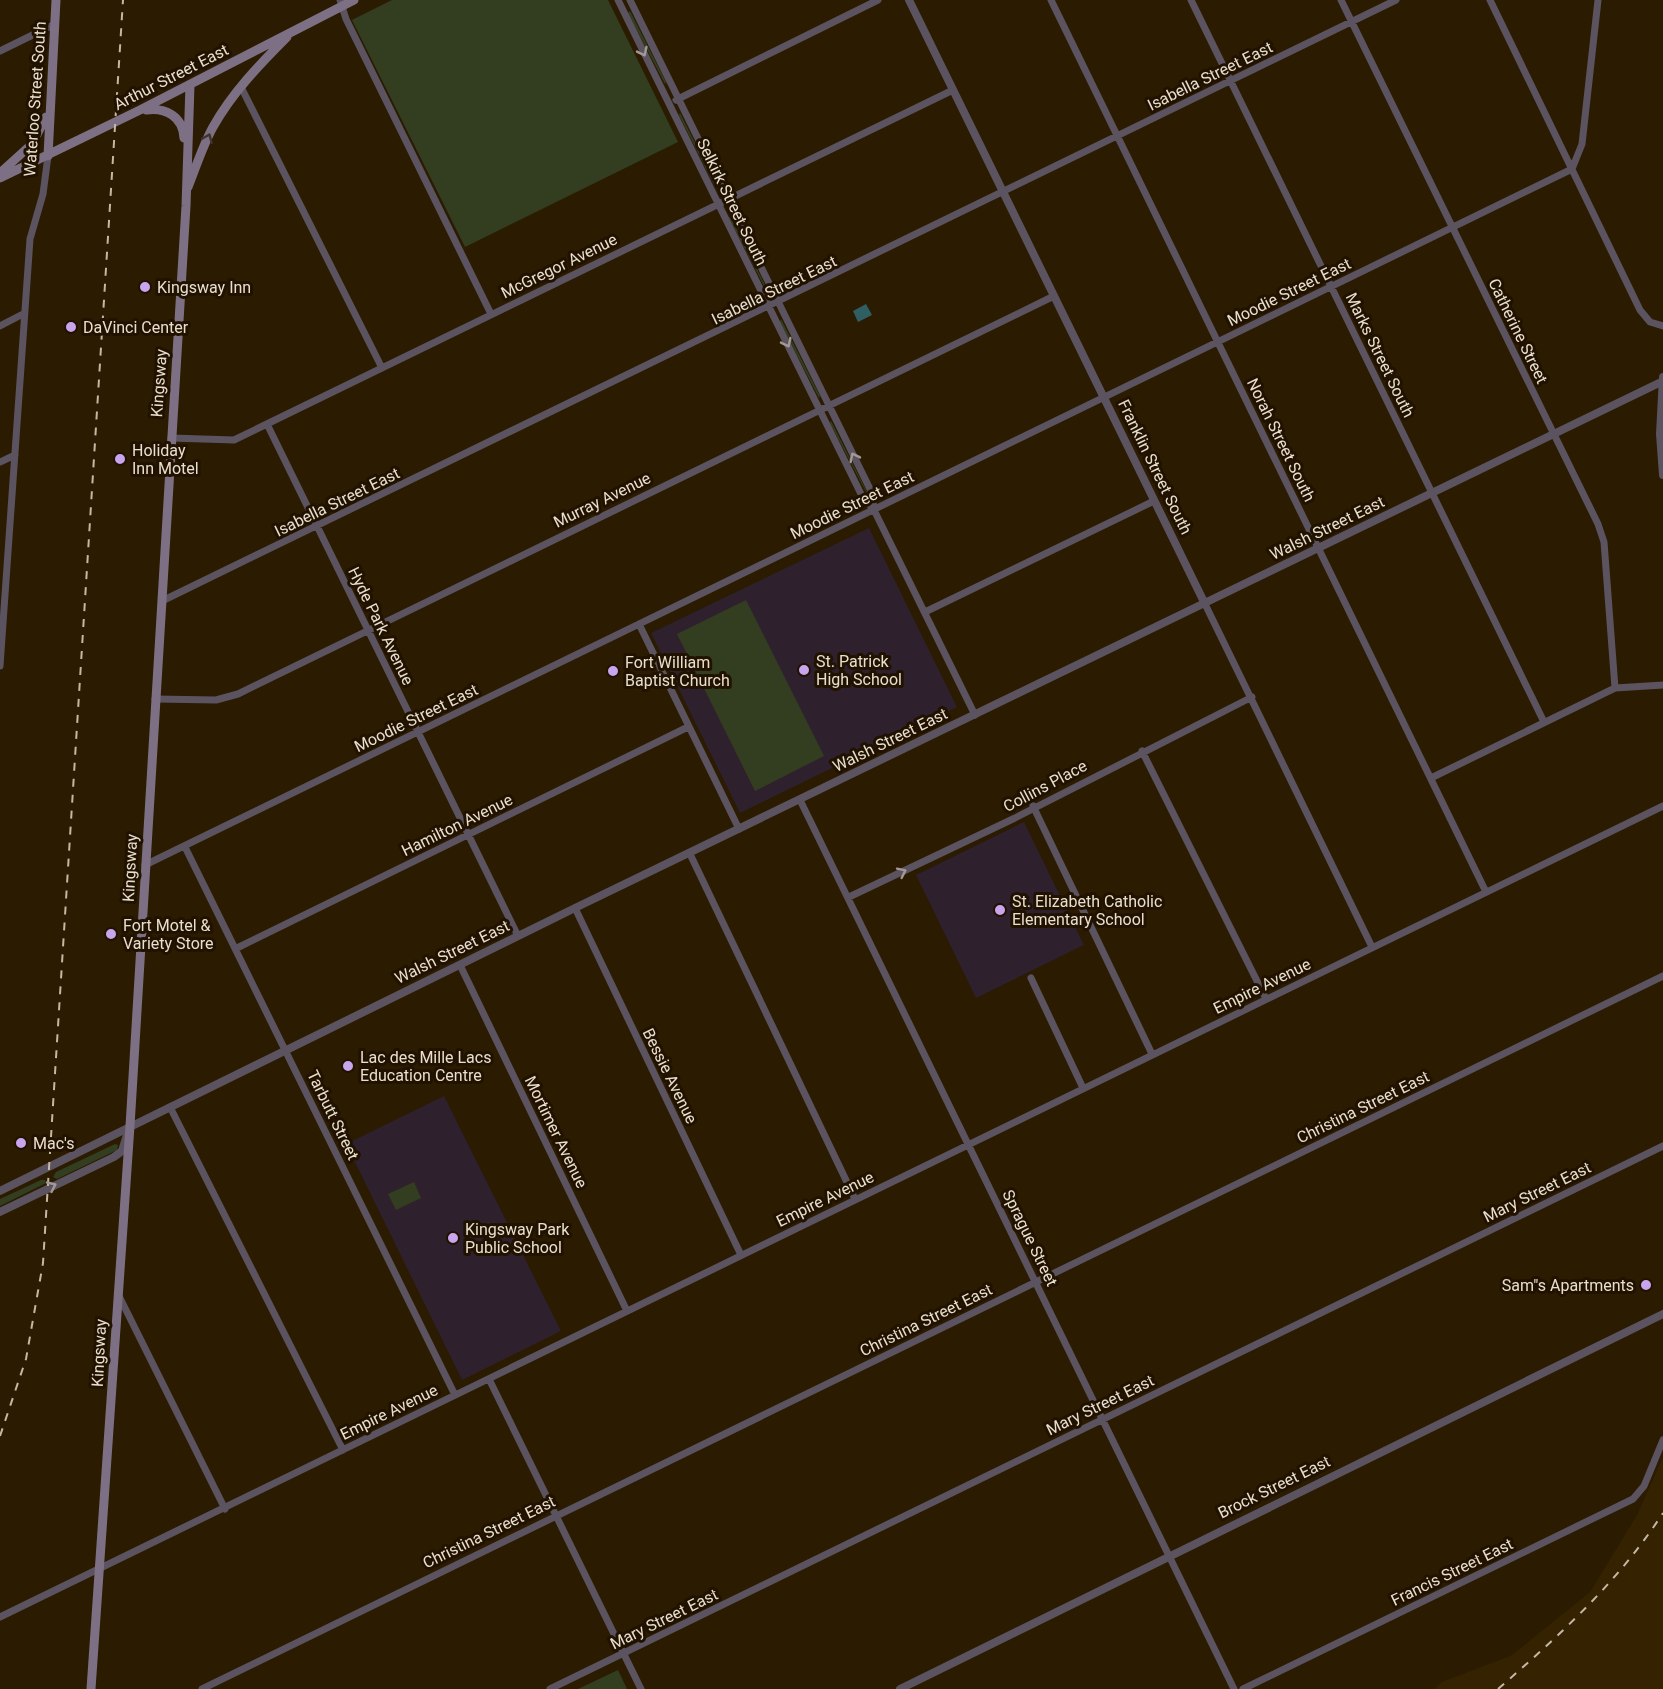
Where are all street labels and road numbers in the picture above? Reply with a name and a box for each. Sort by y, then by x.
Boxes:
street label: Waterloo Street South [20,21,50,177]
street label: Isabella Street East [1144,37,1276,115]
street label: Arthur Street East [111,40,231,114]
street label: Selkirk Street South [693,135,771,269]
street label: McGregor Avenue [498,230,620,302]
street label: Isabella Street East [708,251,840,329]
street label: Moodie Street East [1224,254,1354,330]
street label: Catherine Street [1484,275,1552,387]
street label: Marks Street South [1342,290,1418,420]
street label: Kingsway [147,348,171,418]
street label: Norah Street South [1243,375,1319,505]
street label: Franklin Street South [1114,396,1196,538]
street label: Isabella Street East [271,463,403,541]
street label: Moodie Street East [787,467,917,543]
street label: Murray Avenue [550,468,654,532]
street label: Walsh Street East [1267,492,1387,564]
street label: Hyde Park Avenue [344,564,418,688]
street label: Moodie Street East [351,680,481,756]
street label: Walsh Street East [830,704,950,776]
street label: Collins Place [1000,756,1090,816]
street label: Hamilton Avenue [398,790,516,860]
street label: Kingsway [119,833,141,903]
street label: Walsh Street East [392,916,512,988]
street label: Empire Avenue [1210,954,1314,1018]
street label: Bessie Avenue [639,1025,701,1127]
street label: Tarbutt Street [303,1067,363,1163]
street label: Christina Street East [1294,1067,1432,1147]
street label: Mortimer Avenue [521,1073,591,1191]
street label: Mary Street East [1480,1158,1594,1226]
street label: Empire Avenue [773,1167,877,1231]
street label: Sprague Street [998,1187,1062,1289]
street label: Christina Street East [857,1280,995,1360]
street label: Kingsway [88,1318,110,1388]
street label: Mary Street East [1043,1371,1157,1439]
street label: Empire Avenue [337,1380,441,1444]
street label: Brock Street East [1215,1452,1333,1522]
street label: Christina Street East [420,1492,558,1572]
street label: Francis Street East [1388,1534,1516,1610]
street label: Mary Street East [607,1585,721,1653]

